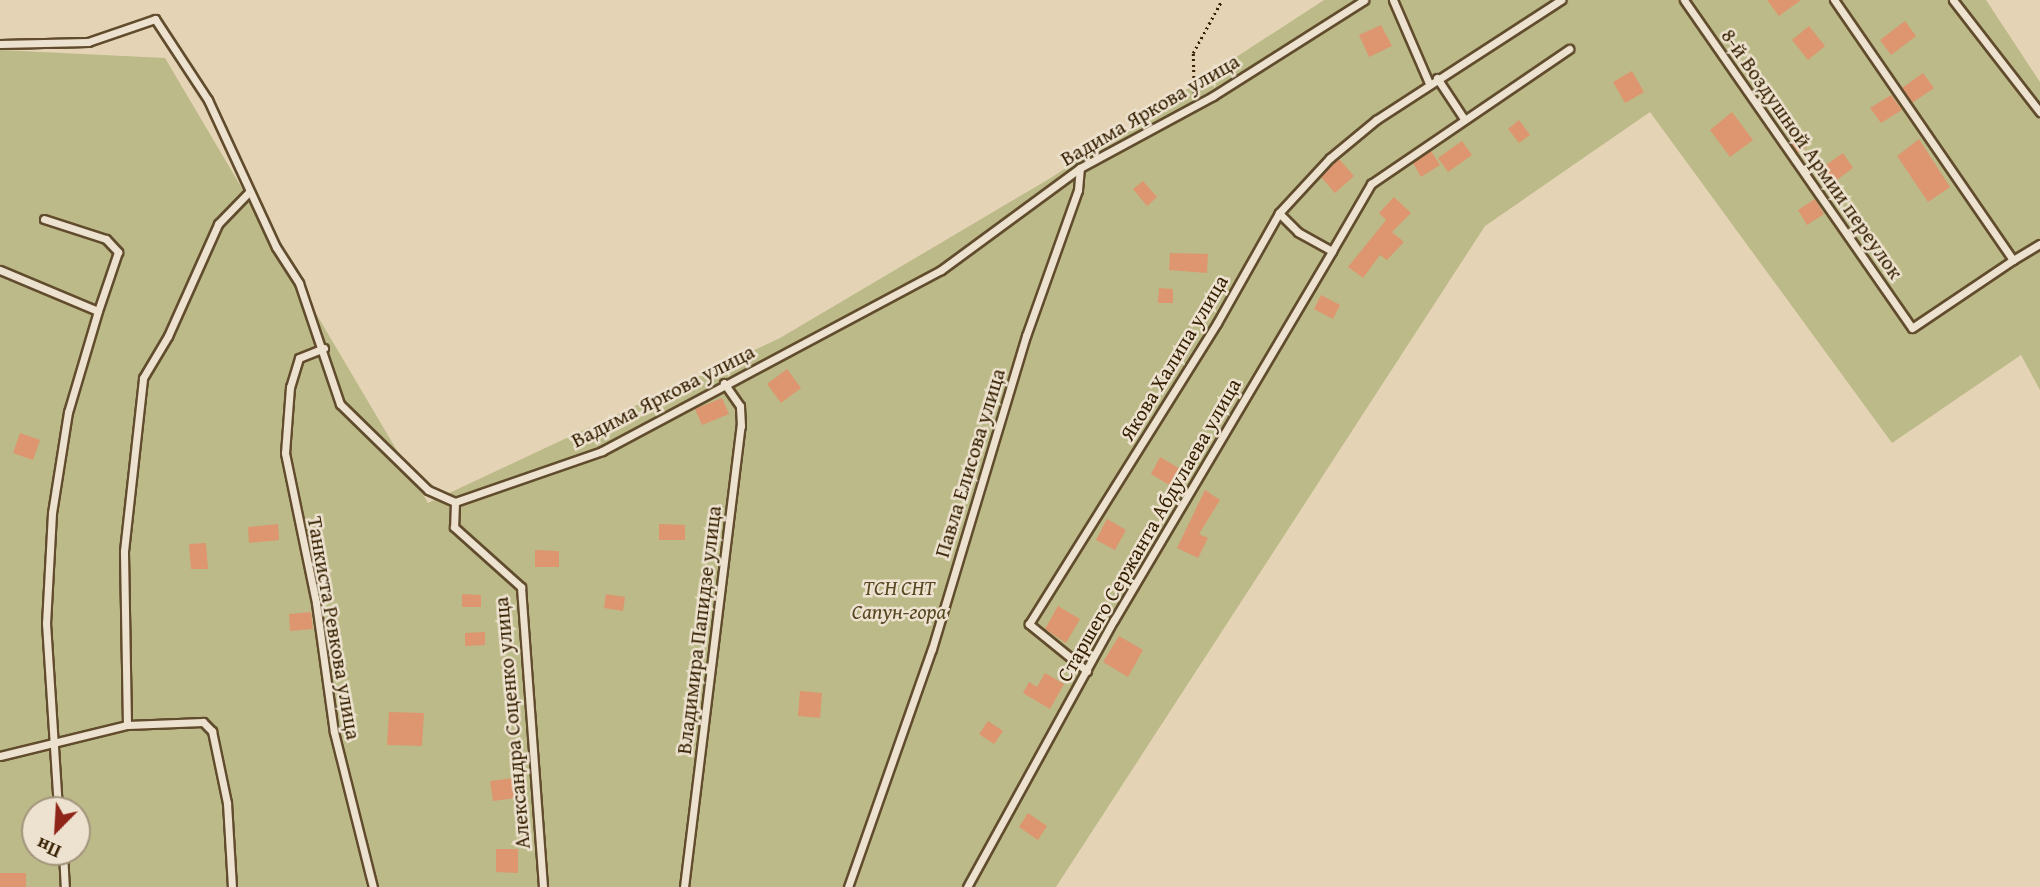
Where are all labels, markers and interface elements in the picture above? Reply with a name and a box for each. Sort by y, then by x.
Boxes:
street label: 8-й Воздушной Армии переулок [1716,24,1908,284]
street label: Вадима Яркова улица [1056,49,1244,171]
street label: Якова Халипа улица [1114,270,1234,446]
street label: Вадима Яркова улица [567,339,759,453]
street label: Павла Елисова улица [929,366,1011,560]
street label: Старшего Сержанта Абдулаева улица [1052,374,1246,686]
street label: Владимира Папидзе улица [671,504,727,756]
street label: Танкиста Ревкова улица [302,514,366,742]
park label: ТСН СНТ Сапун-гора [852,575,946,625]
street label: Александра Соценко улица [488,596,536,850]
north arrow [21,796,91,866]
text: Пн [31,831,65,866]

